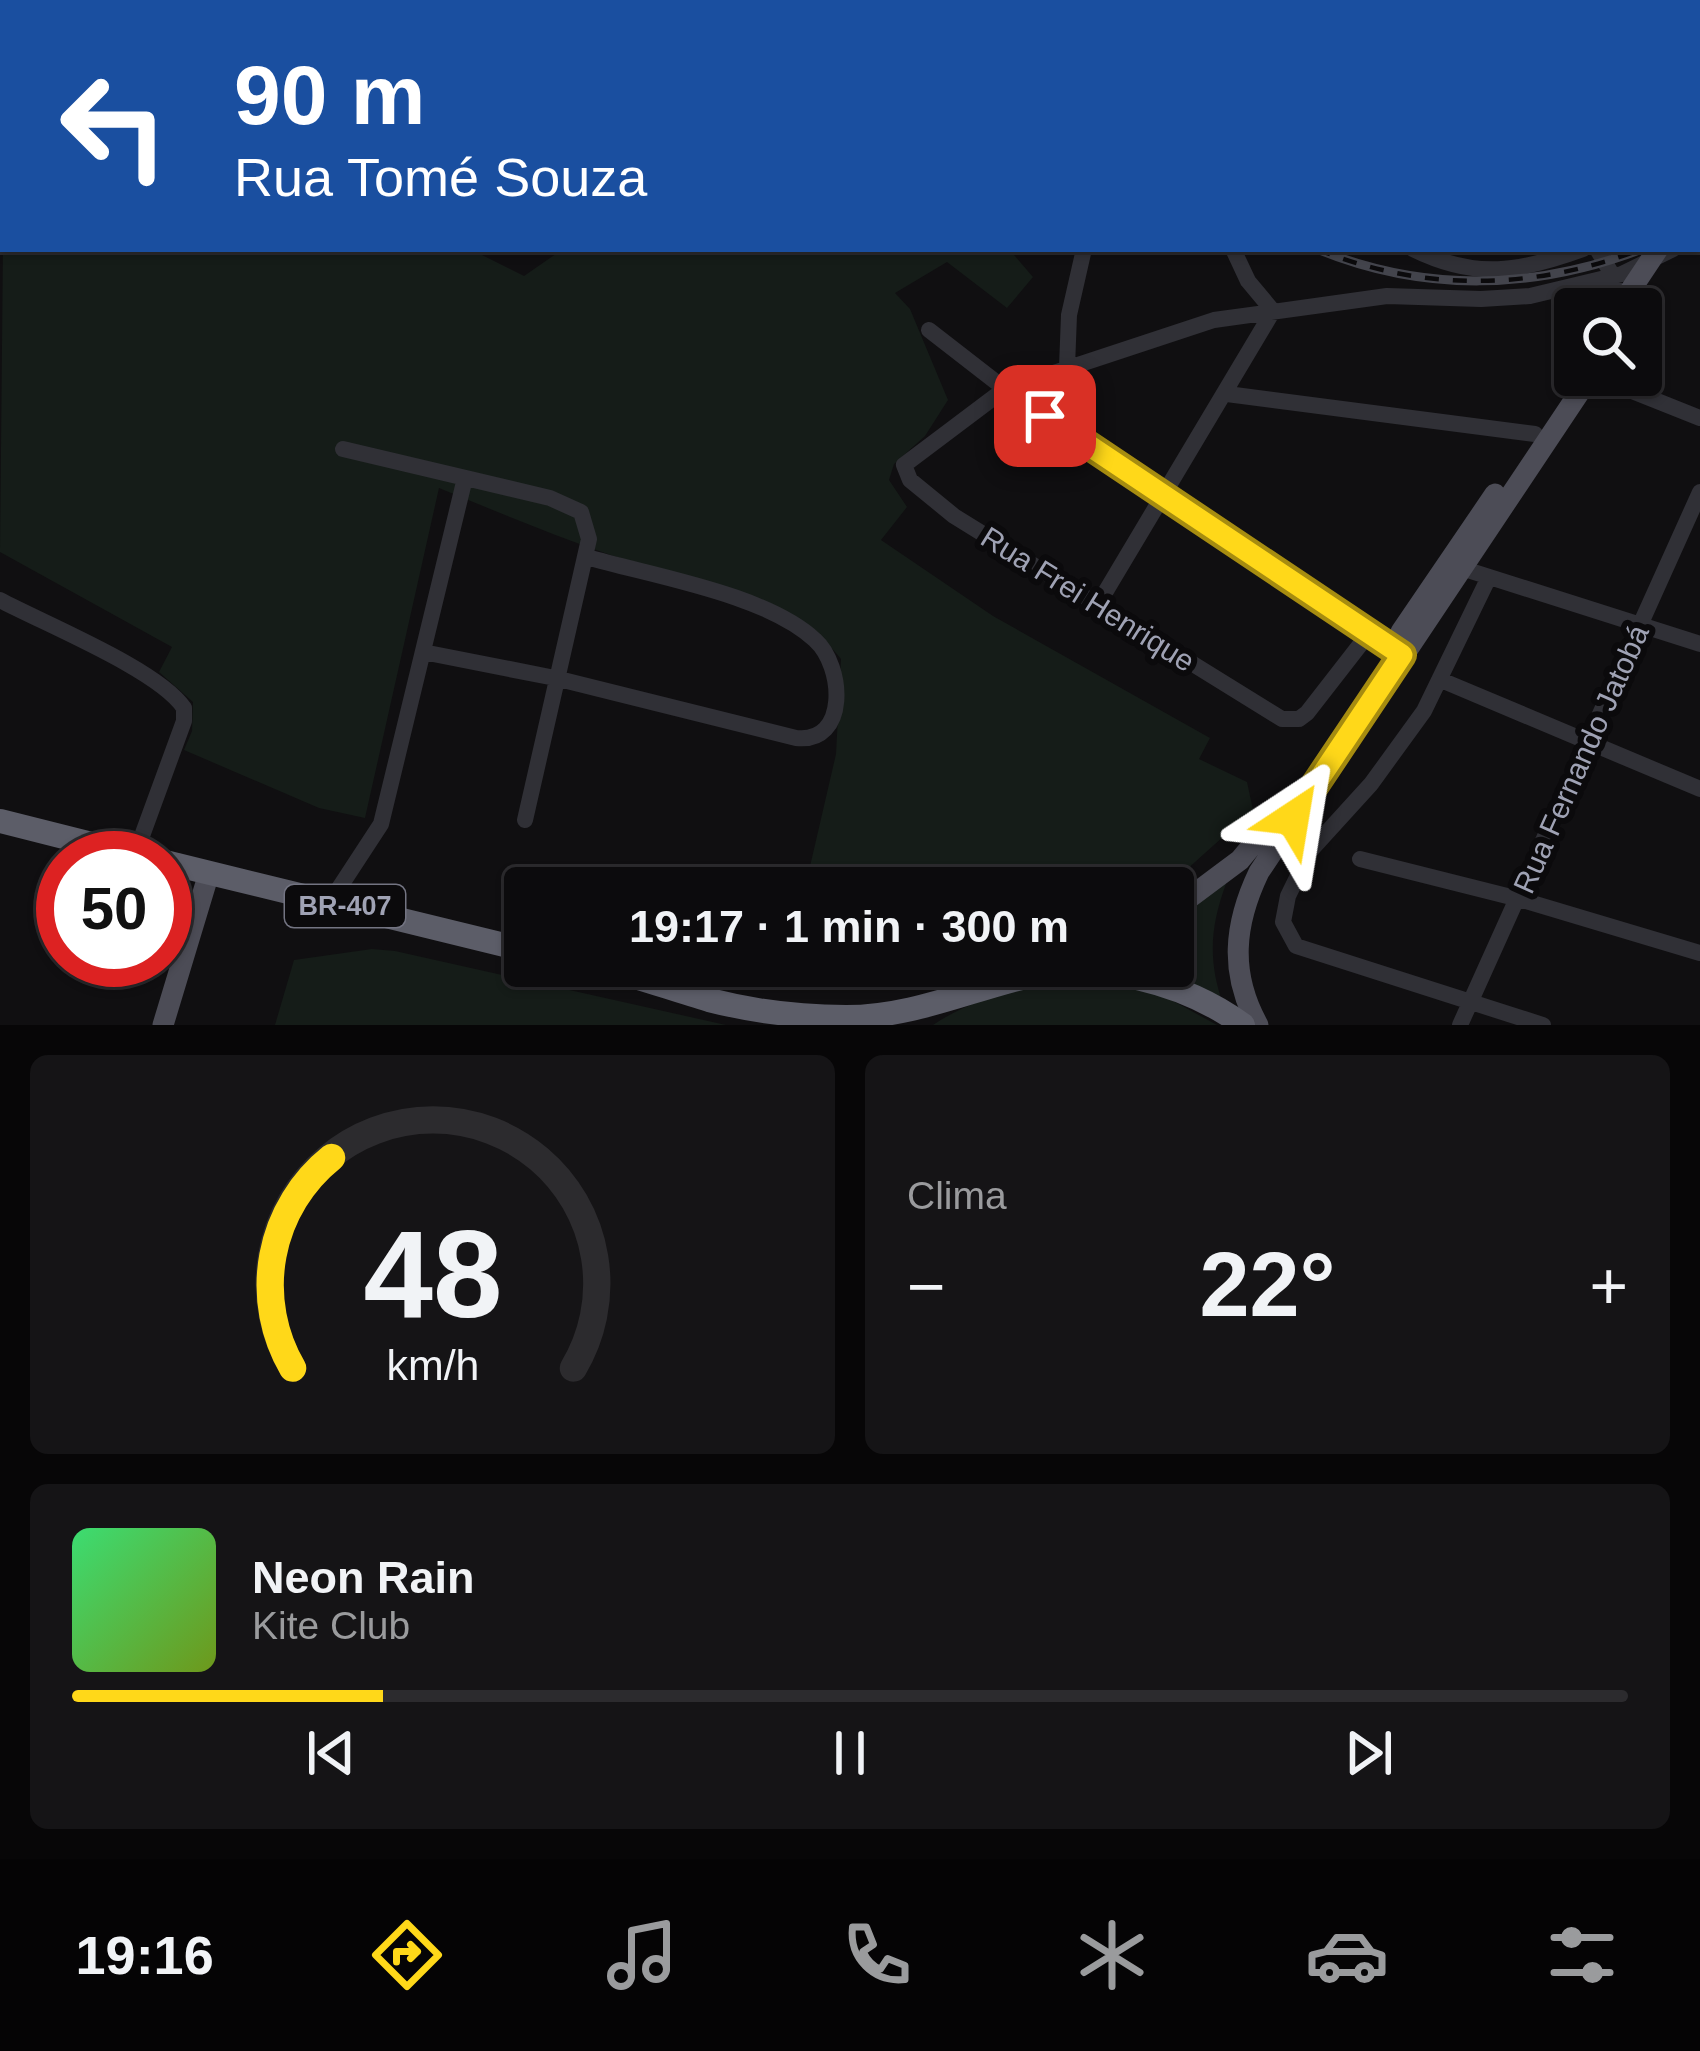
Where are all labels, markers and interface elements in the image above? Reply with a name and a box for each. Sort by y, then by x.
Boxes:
icon: left [36,48,192,204]
text: 90 m [234,48,425,142]
text: Rua Tomé Souza [234,147,647,207]
map controls [1554,288,1662,396]
button: search [1554,288,1662,396]
pin [994,365,1096,467]
icon: arrive [1012,383,1078,449]
street label: Rua Frei Henrique [975,520,1201,678]
street label: Rua Fernando Jatobá [1507,619,1655,898]
position arrow [1230,755,1356,881]
speed limit sign: 50 [36,831,192,987]
road number: BR-407 [285,885,405,927]
text: 19:17 · 1 min · 300 m [629,901,1069,952]
text: Clima [907,1174,1007,1217]
text: 48 [363,1204,502,1343]
text: 22° [1199,1235,1336,1335]
text: − [907,1249,946,1323]
text: + [1589,1249,1628,1323]
text: km/h [386,1340,479,1388]
text: Neon Rain [252,1552,475,1603]
text: Kite Club [252,1604,410,1647]
icon: previous [298,1720,364,1786]
icon: pause [817,1720,883,1786]
icon: next [1336,1720,1402,1786]
icon: directions [365,1913,449,1997]
icon: music [600,1913,684,1997]
icon: phone [835,1913,919,1997]
icon: climate [1070,1913,1154,1997]
icon: car [1305,1913,1389,1997]
icon: filters [1540,1913,1624,1997]
text: 19:16 [76,1925,214,1985]

